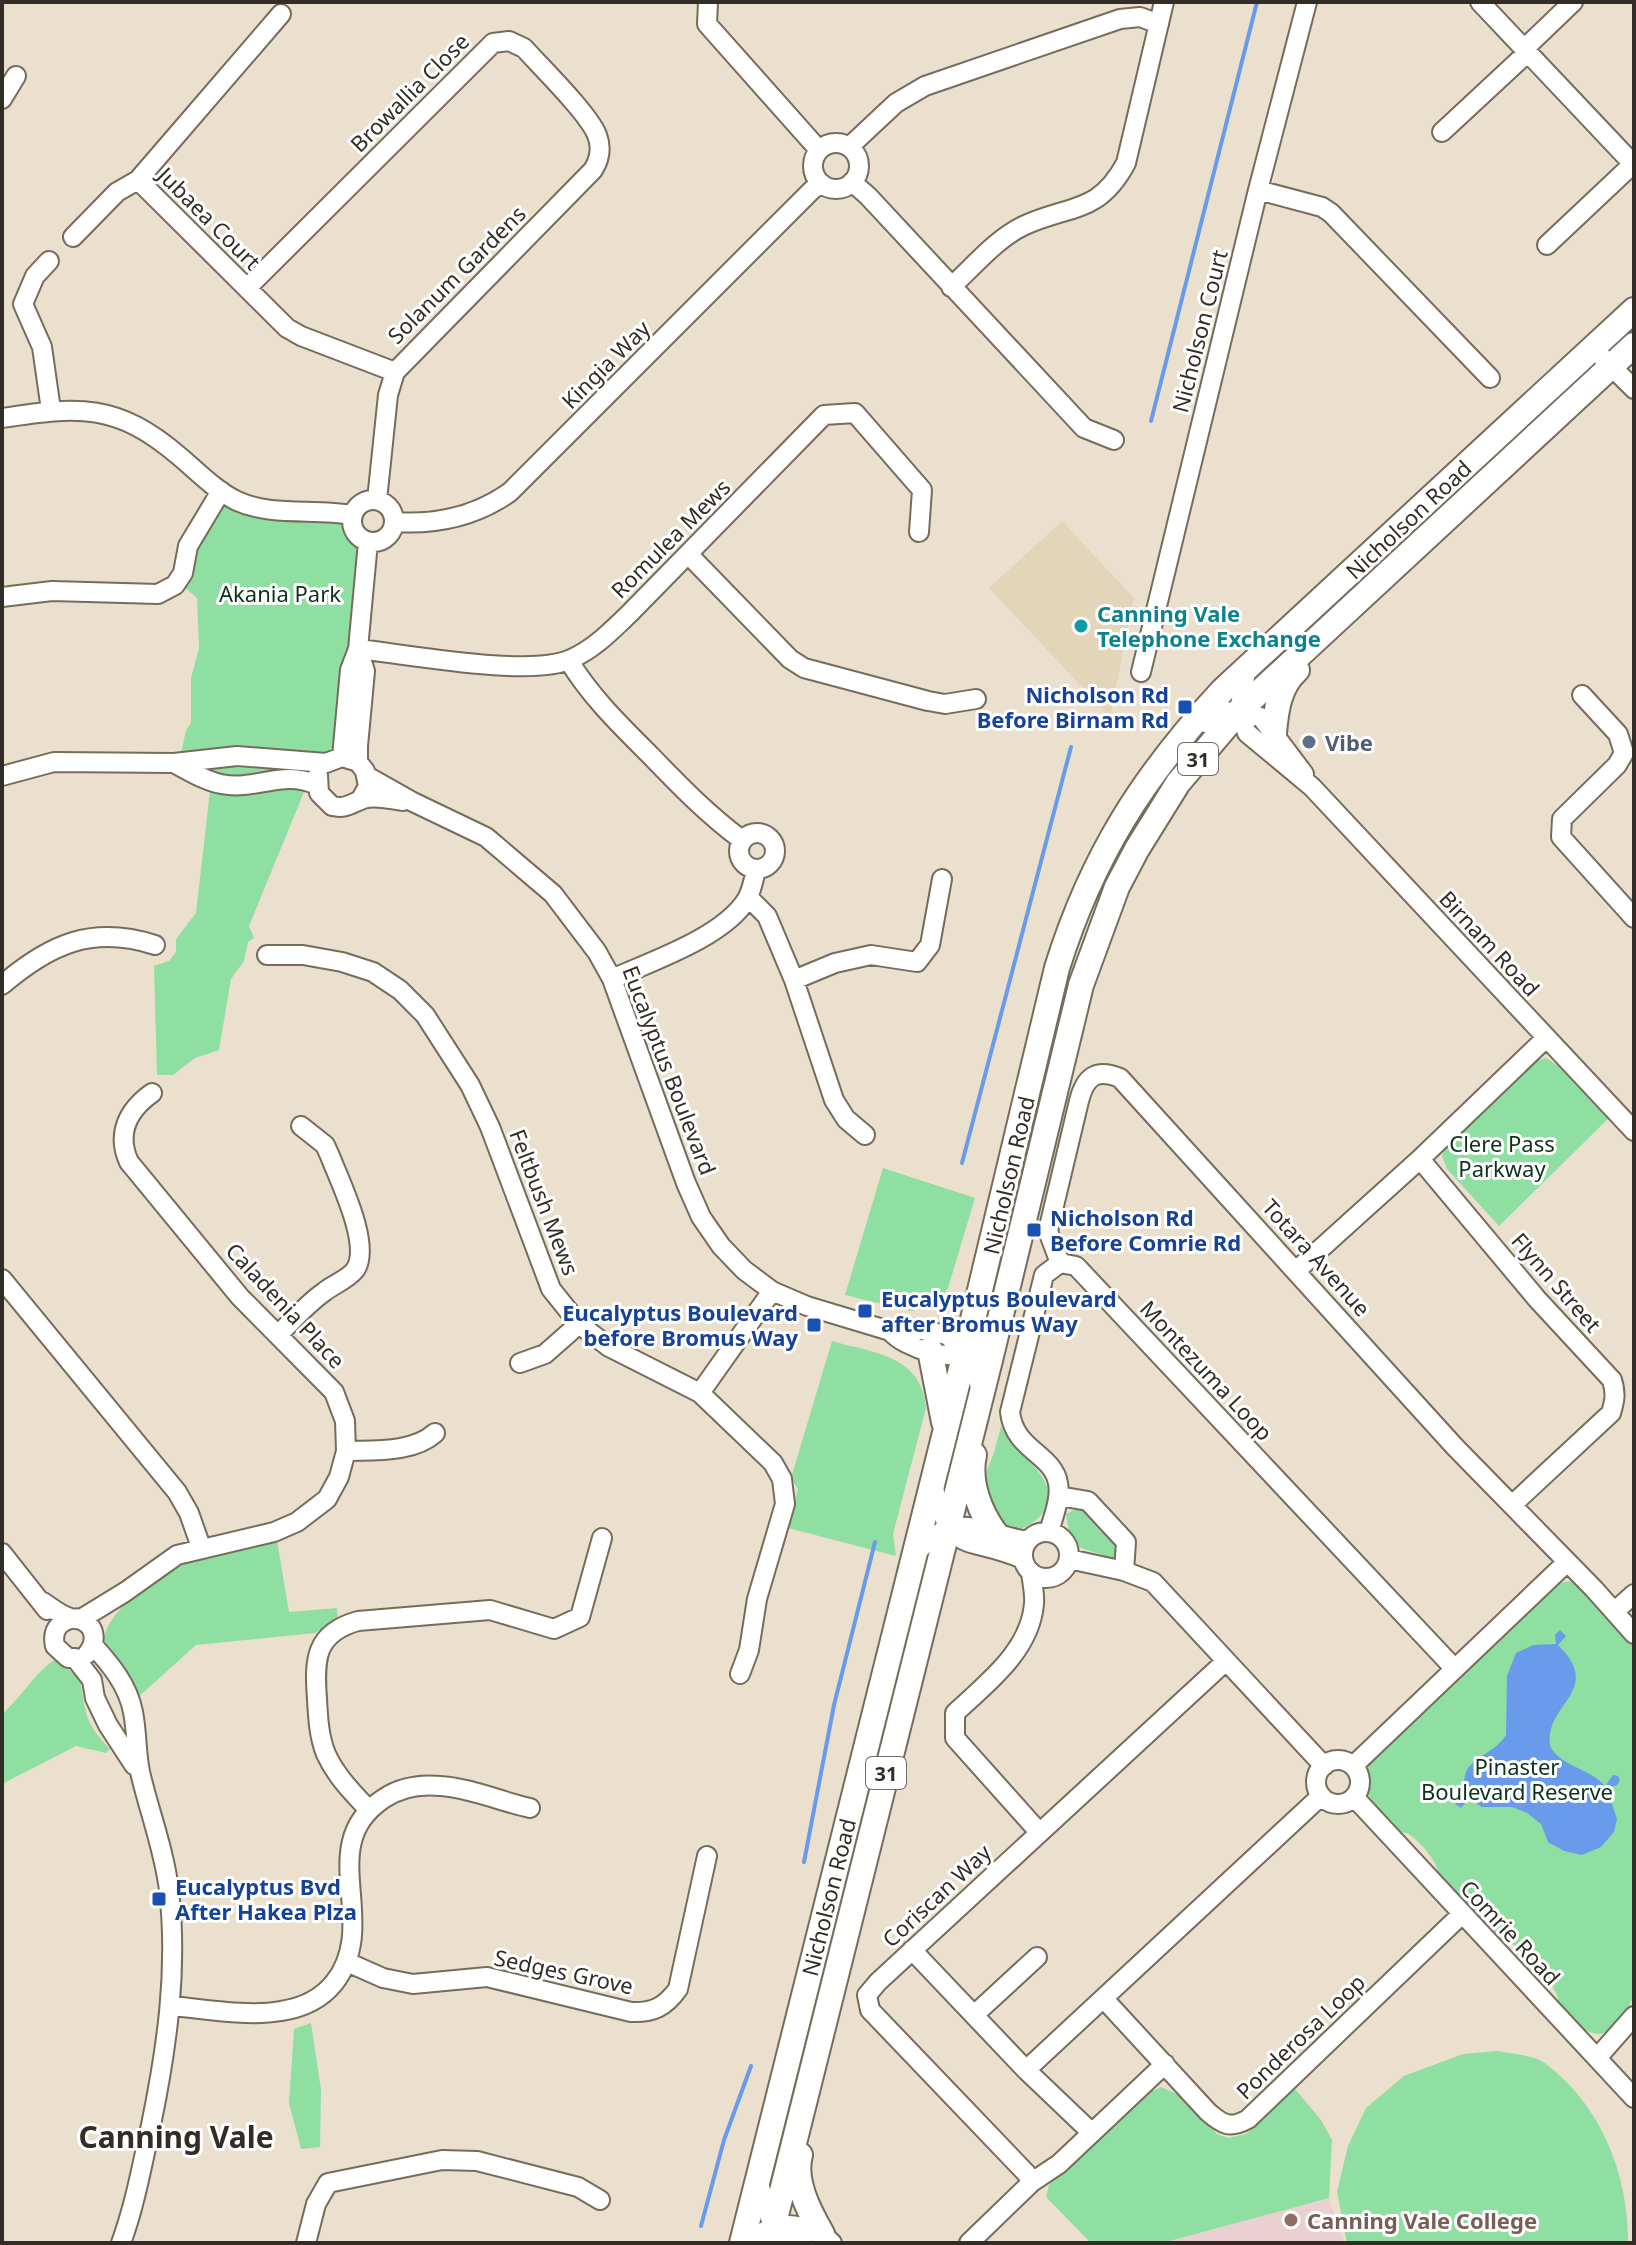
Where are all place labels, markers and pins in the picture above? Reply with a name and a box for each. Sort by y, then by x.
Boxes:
place label: Canning Vale Telephone Exchange [1097,598,1321,653]
marker: Canning Vale Telephone Exchange [1072,617,1090,635]
place label: Nicholson Rd Before Birnam Rd [977,679,1169,734]
marker: Nicholson Rd Before Birnam Rd [1176,698,1194,716]
place label: Vibe [1325,727,1373,757]
marker: Vibe [1300,733,1318,751]
place label: Nicholson Rd Before Comrie Rd [1050,1202,1241,1257]
marker: Nicholson Rd Before Comrie Rd [1025,1221,1043,1239]
place label: Eucalyptus Boulevard after Bromus Way [881,1283,1117,1338]
place label: Eucalyptus Boulevard before Bromus Way [562,1297,798,1352]
marker: Eucalyptus Boulevard after Bromus Way [856,1302,874,1320]
marker: Eucalyptus Boulevard before Bromus Way [805,1316,823,1334]
place label: Eucalyptus Bvd After Hakea Plza [175,1871,357,1926]
marker: Eucalyptus Bvd After Hakea Plza [150,1890,168,1908]
place label: Canning Vale College [1307,2205,1537,2235]
marker: Canning Vale College [1282,2211,1300,2229]

